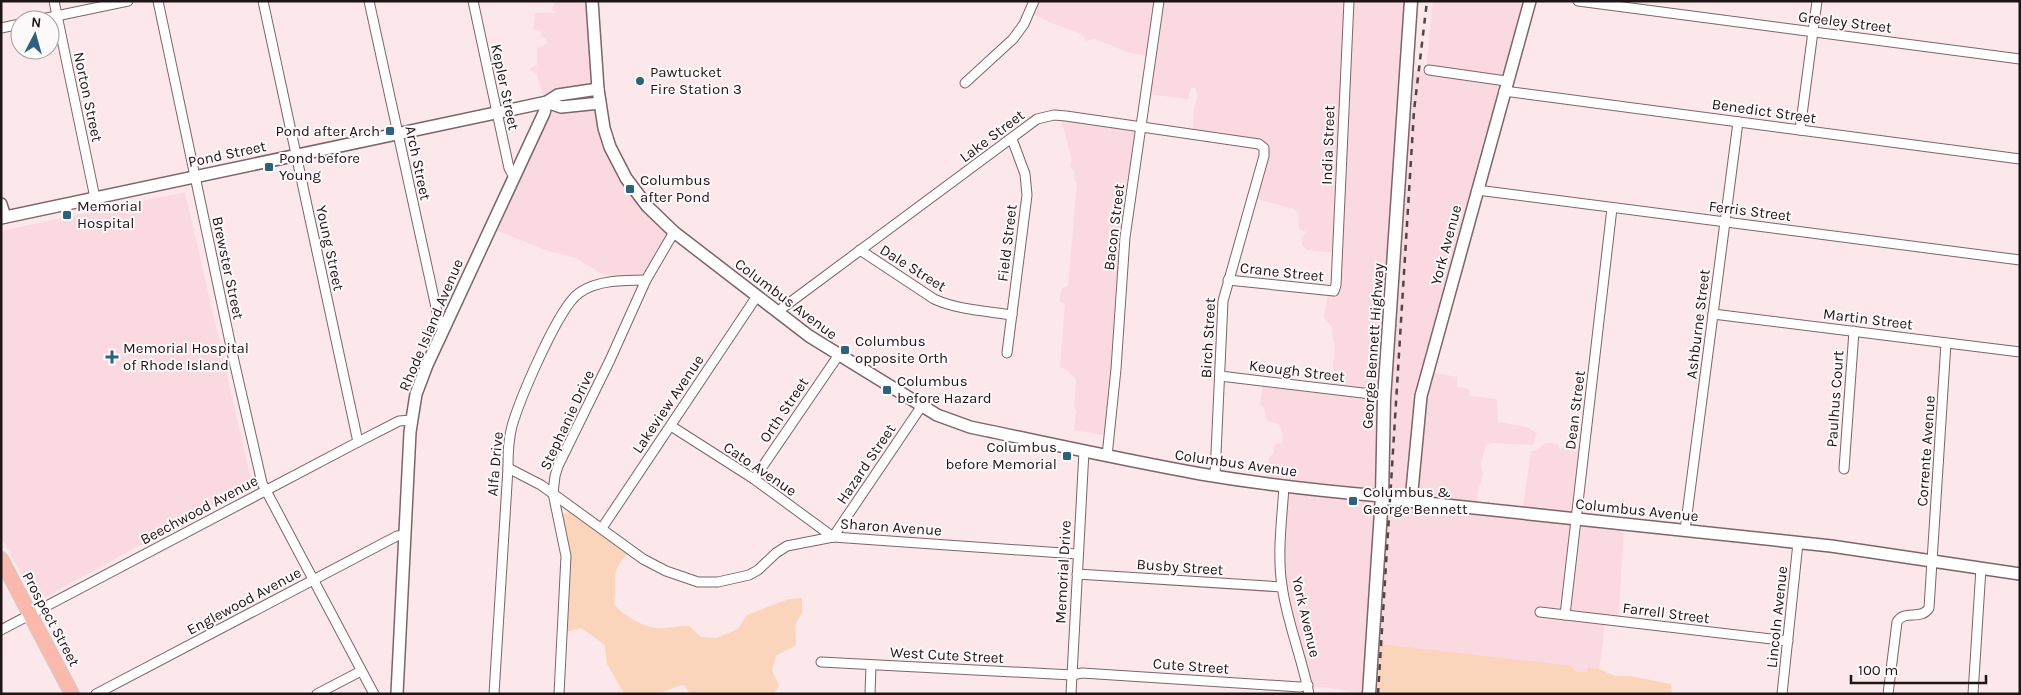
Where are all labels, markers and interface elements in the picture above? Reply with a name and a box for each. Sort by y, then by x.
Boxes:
street label: Greeley Street [1797,7,1893,37]
north arrow [10,10,60,60]
text: N [30,14,42,32]
street label: Kepler Street [487,42,523,132]
street label: Norton Street [70,50,106,144]
place label: Pawtucket Fire Station 3 [650,63,742,98]
marker: Pawtucket Fire Station 3 [634,75,646,87]
street label: Benedict Street [1711,95,1818,127]
street label: India Street [1318,105,1338,185]
street label: Lake Street [956,106,1028,166]
place label: Pond after Arch [275,122,380,140]
street label: Arch Street [401,124,435,202]
marker: Pond after Arch [384,125,396,137]
street label: Pond Street [186,137,268,171]
place label: Pond before Young [279,149,360,184]
marker: Pond before Young [263,161,275,173]
place label: Columbus after Pond [640,171,711,206]
street label: Bacon Street [1100,182,1128,271]
marker: Columbus after Pond [624,183,636,195]
place label: Memorial Hospital [77,197,142,232]
street label: Ferris Street [1708,197,1793,225]
street label: Field Street [993,203,1021,283]
street label: York Avenue [1427,203,1465,287]
street label: Young Street [312,204,348,293]
marker: Memorial Hospital [61,209,73,221]
street label: Brewster Street [208,215,248,321]
street label: Dale Street [877,241,950,296]
street label: Columbus Avenue [731,255,841,343]
street label: Rhode Island Avenue [395,256,467,394]
street label: Crane Street [1239,259,1325,285]
street label: George Bennett Highway [1358,262,1388,430]
street label: Ashburne Street [1682,268,1714,380]
street label: Birch Street [1197,297,1219,379]
street label: Martin Street [1822,305,1914,333]
place label: Columbus opposite Orth [855,332,948,367]
place label: Memorial Hospital of Rhode Island [123,339,249,374]
marker: Columbus opposite Orth [839,344,851,356]
marker: Memorial Hospital of Rhode Island [105,350,119,364]
street label: Paulhus Court [1823,350,1847,448]
street label: Lakeview Avenue [628,351,708,457]
street label: Keough Street [1248,356,1346,386]
street label: Stephanie Drive [536,367,598,473]
street label: Dean Street [1561,369,1589,451]
place label: Columbus before Hazard [897,372,992,407]
street label: Orth Street [756,374,812,446]
marker: Columbus before Hazard [881,384,893,396]
street label: Corrente Avenue [1913,395,1939,507]
street label: Hazard Street [833,420,900,507]
street label: Alfa Drive [483,431,507,497]
street label: Cato Avenue [720,438,800,500]
place label: Columbus before Memorial [945,438,1057,473]
street label: Columbus Avenue [1174,445,1298,481]
marker: Columbus before Memorial [1061,450,1073,462]
street label: Beechwood Avenue [137,471,261,549]
place label: Columbus & George Bennett [1363,483,1468,518]
marker: Columbus & George Bennett [1347,495,1359,507]
street label: Columbus Avenue [1575,495,1699,525]
street label: Sharon Avenue [840,514,942,540]
street label: Memorial Drive [1051,520,1075,624]
street label: Busby Street [1136,555,1224,579]
street label: Englewood Avenue [184,563,304,639]
street label: Lincoln Avenue [1763,565,1791,669]
street label: Prospect Street [19,569,84,670]
street label: York Avenue [1288,575,1324,659]
street label: Farrell Street [1622,599,1711,627]
street label: West Cute Street [890,643,1005,667]
scale bar [1851,652,1986,684]
street label: Cute Street [1152,654,1230,678]
text: 100 m [1858,661,1898,679]

